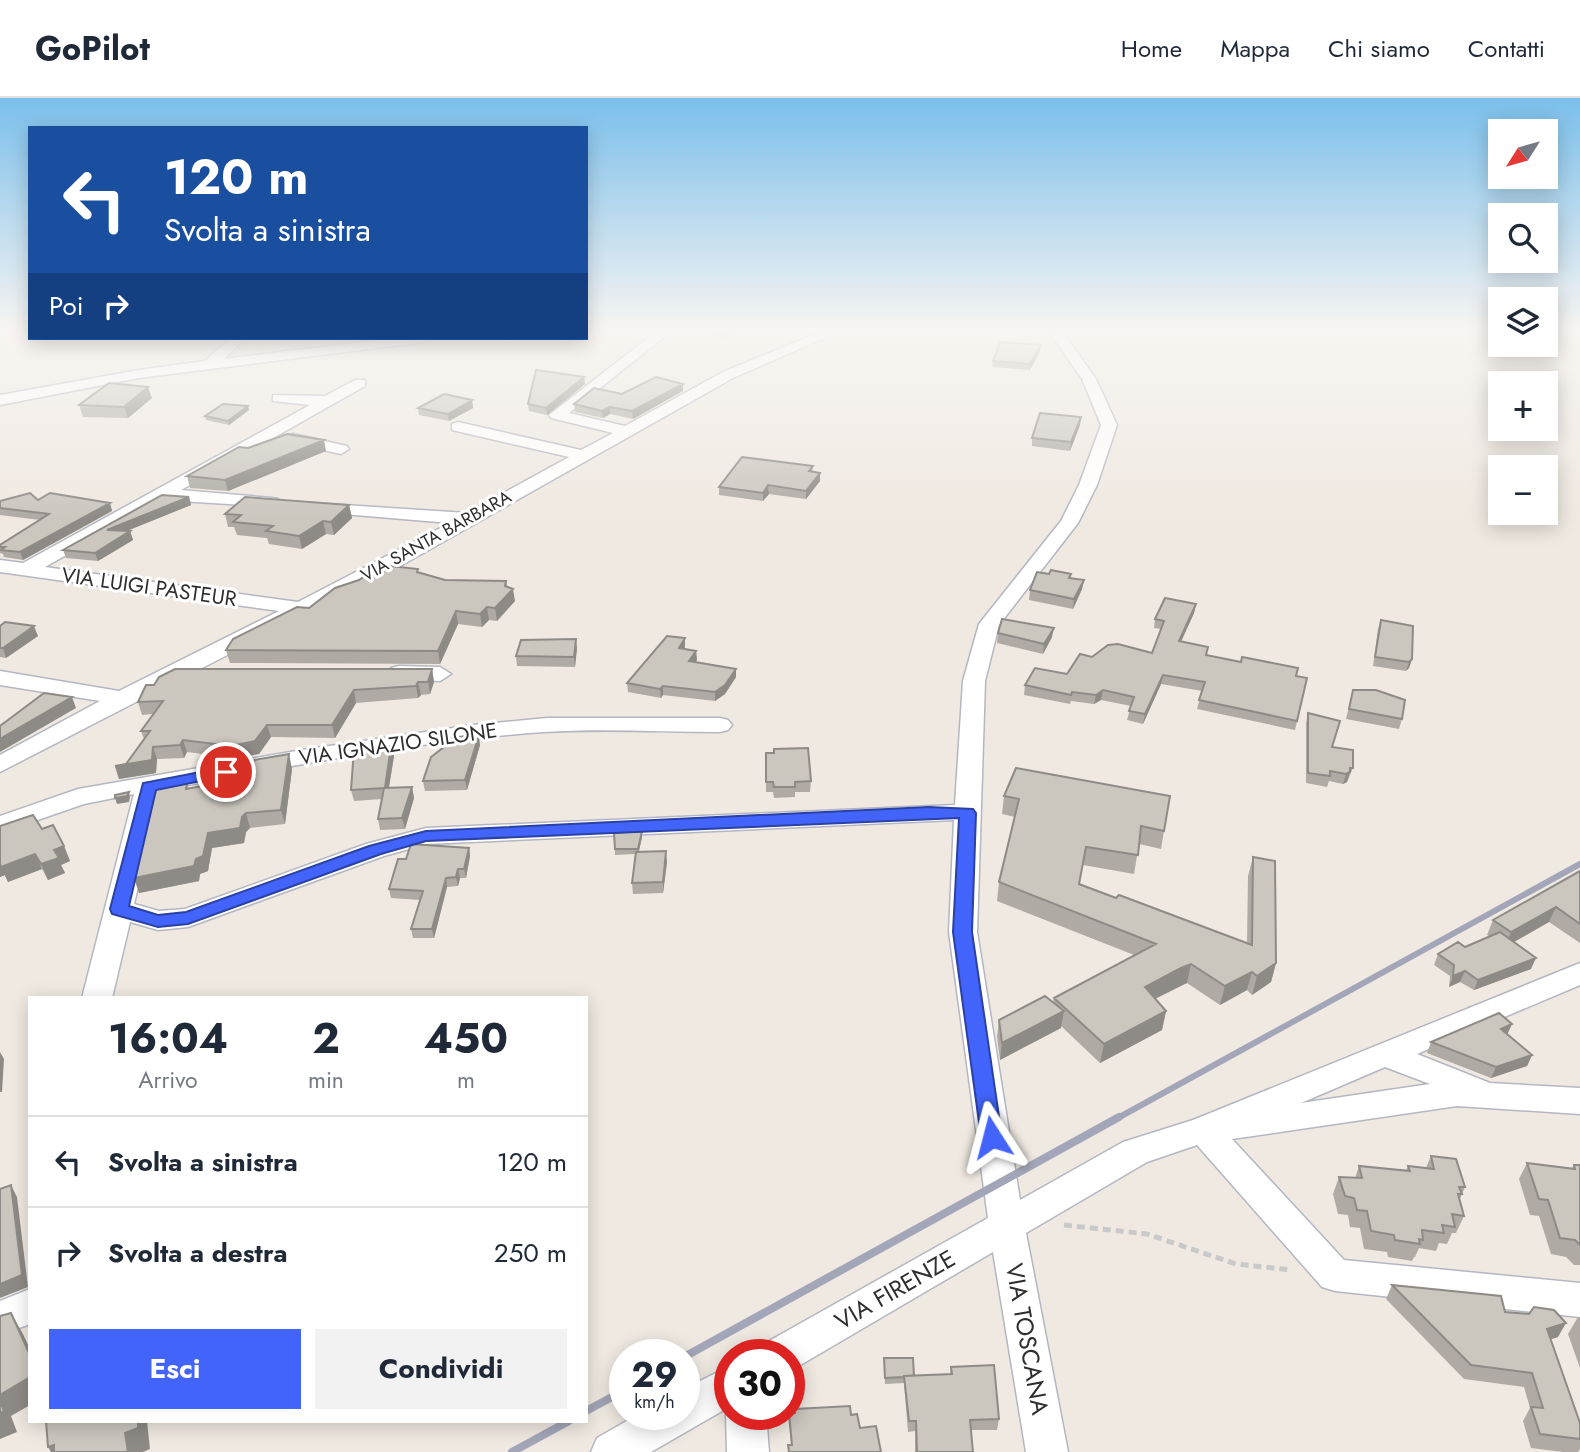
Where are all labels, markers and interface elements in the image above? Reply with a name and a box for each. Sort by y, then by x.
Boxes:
text: GoPilot [35,25,150,72]
text: Home [1121,31,1182,66]
text: Mappa [1220,31,1290,66]
text: Chi siamo [1328,31,1430,66]
text: Contatti [1468,31,1545,66]
north arrow [1488,119,1558,189]
map controls [1488,119,1558,525]
text: 120 m [164,142,308,212]
icon: left [49,154,140,245]
button: search [1488,203,1558,273]
text: Svolta a sinistra [164,207,371,253]
text: Poi [49,287,83,325]
icon: right [97,287,135,325]
button: layers [1488,287,1558,357]
button: + [1488,371,1558,441]
button: − [1488,455,1558,525]
street label: VIA SANTA BARBARA [356,484,516,588]
street label: VIA LUIGI PASTEUR [60,560,239,614]
street label: VIA IGNAZIO SILONE [297,715,499,773]
pin [196,742,256,802]
icon: arrive [207,753,245,791]
text: 16:04 [108,1008,228,1069]
text: 2 [312,1008,340,1069]
text: 450 [424,1008,508,1069]
text: Arrivo [138,1063,198,1097]
text: min [308,1063,344,1097]
text: m [457,1063,475,1097]
position arrow [955,1100,1029,1174]
icon: left [49,1143,87,1181]
text: Svolta a sinistra [108,1143,298,1181]
text: 120 m [497,1143,567,1181]
icon: right [49,1234,87,1272]
text: Svolta a destra [108,1234,288,1272]
text: 250 m [494,1234,567,1272]
street label: VIA FIRENZE [828,1241,962,1338]
street label: VIA TOSCANA [997,1260,1058,1418]
button: Esci [49,1329,301,1409]
button: Condividi [315,1329,567,1409]
speed limit sign: 30 [714,1339,805,1430]
text: 29 [631,1350,678,1400]
text: km/h [634,1389,675,1415]

